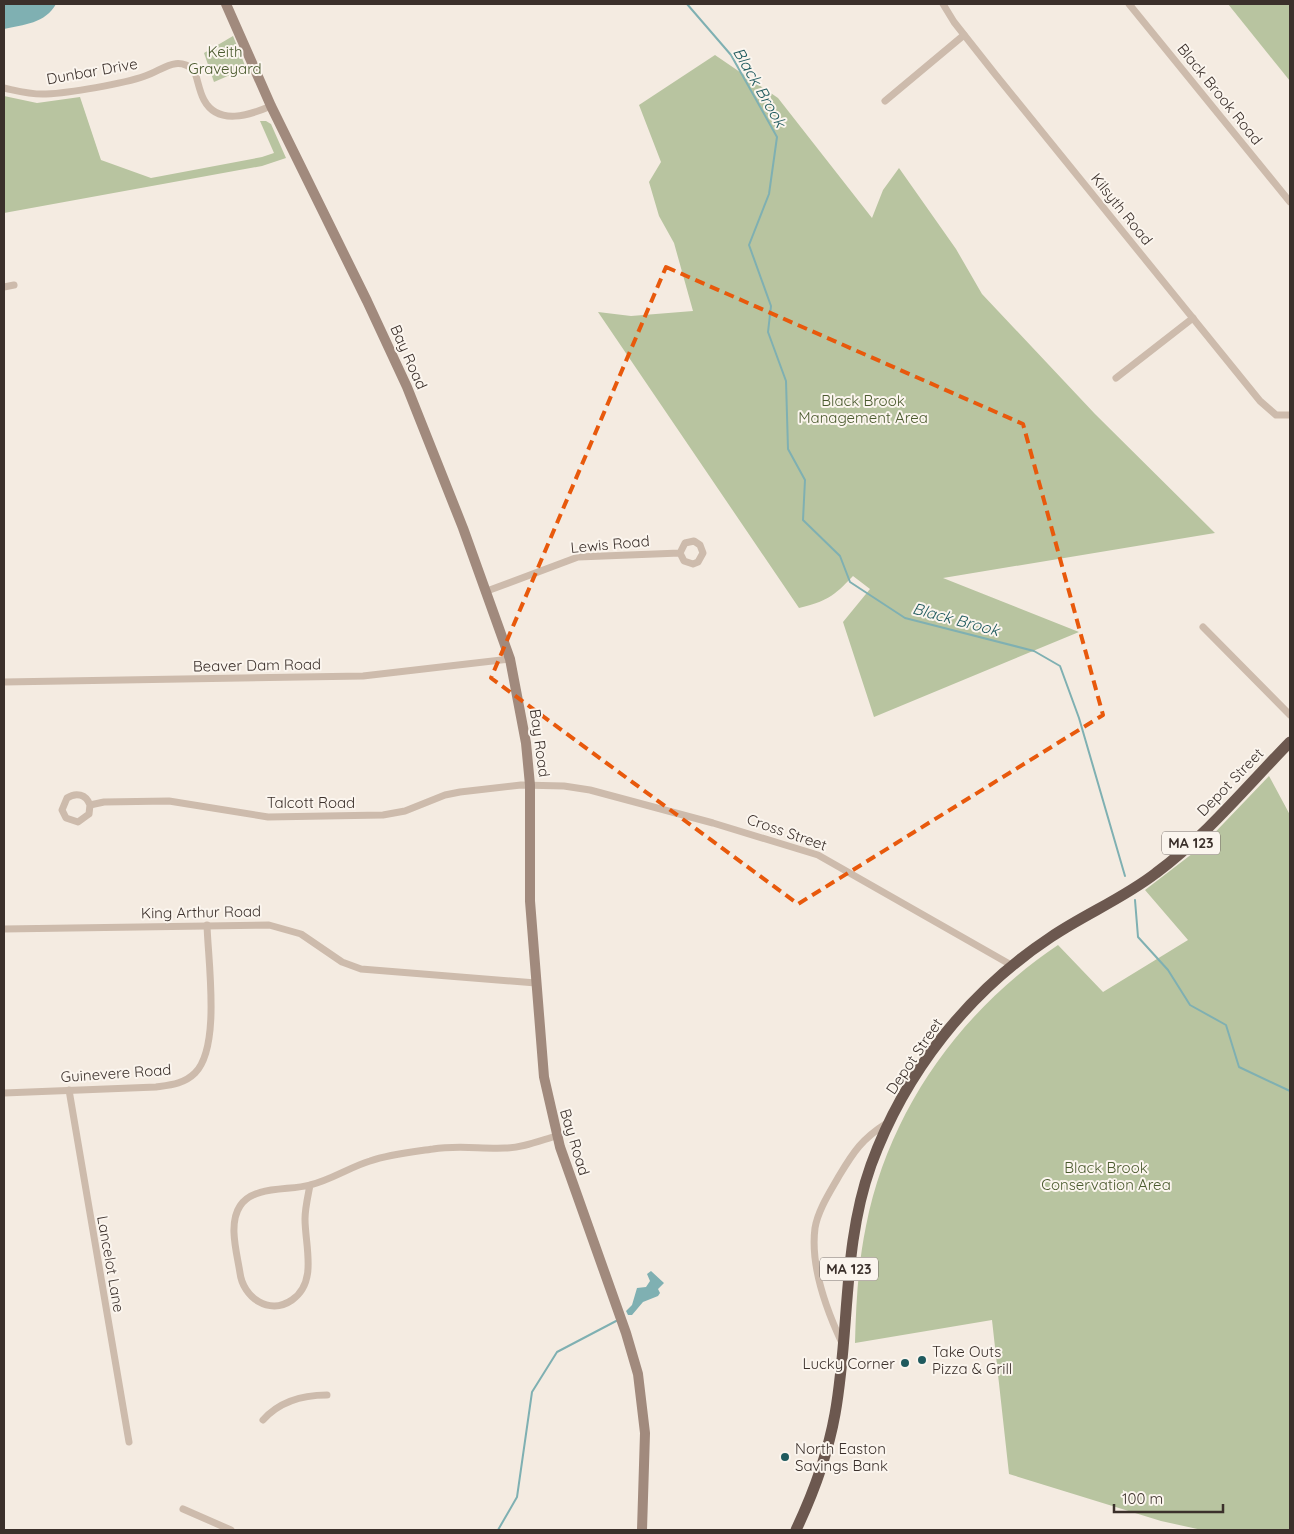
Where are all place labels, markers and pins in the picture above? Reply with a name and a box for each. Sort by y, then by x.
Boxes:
place label: Take Outs Pizza & Grill [932,1342,1012,1378]
place label: Lucky Corner [803,1354,895,1373]
marker: Take Outs Pizza & Grill [916,1354,928,1366]
marker: Lucky Corner [899,1357,911,1369]
place label: North Easton Savings Bank [795,1439,888,1475]
marker: North Easton Savings Bank [779,1451,791,1463]

